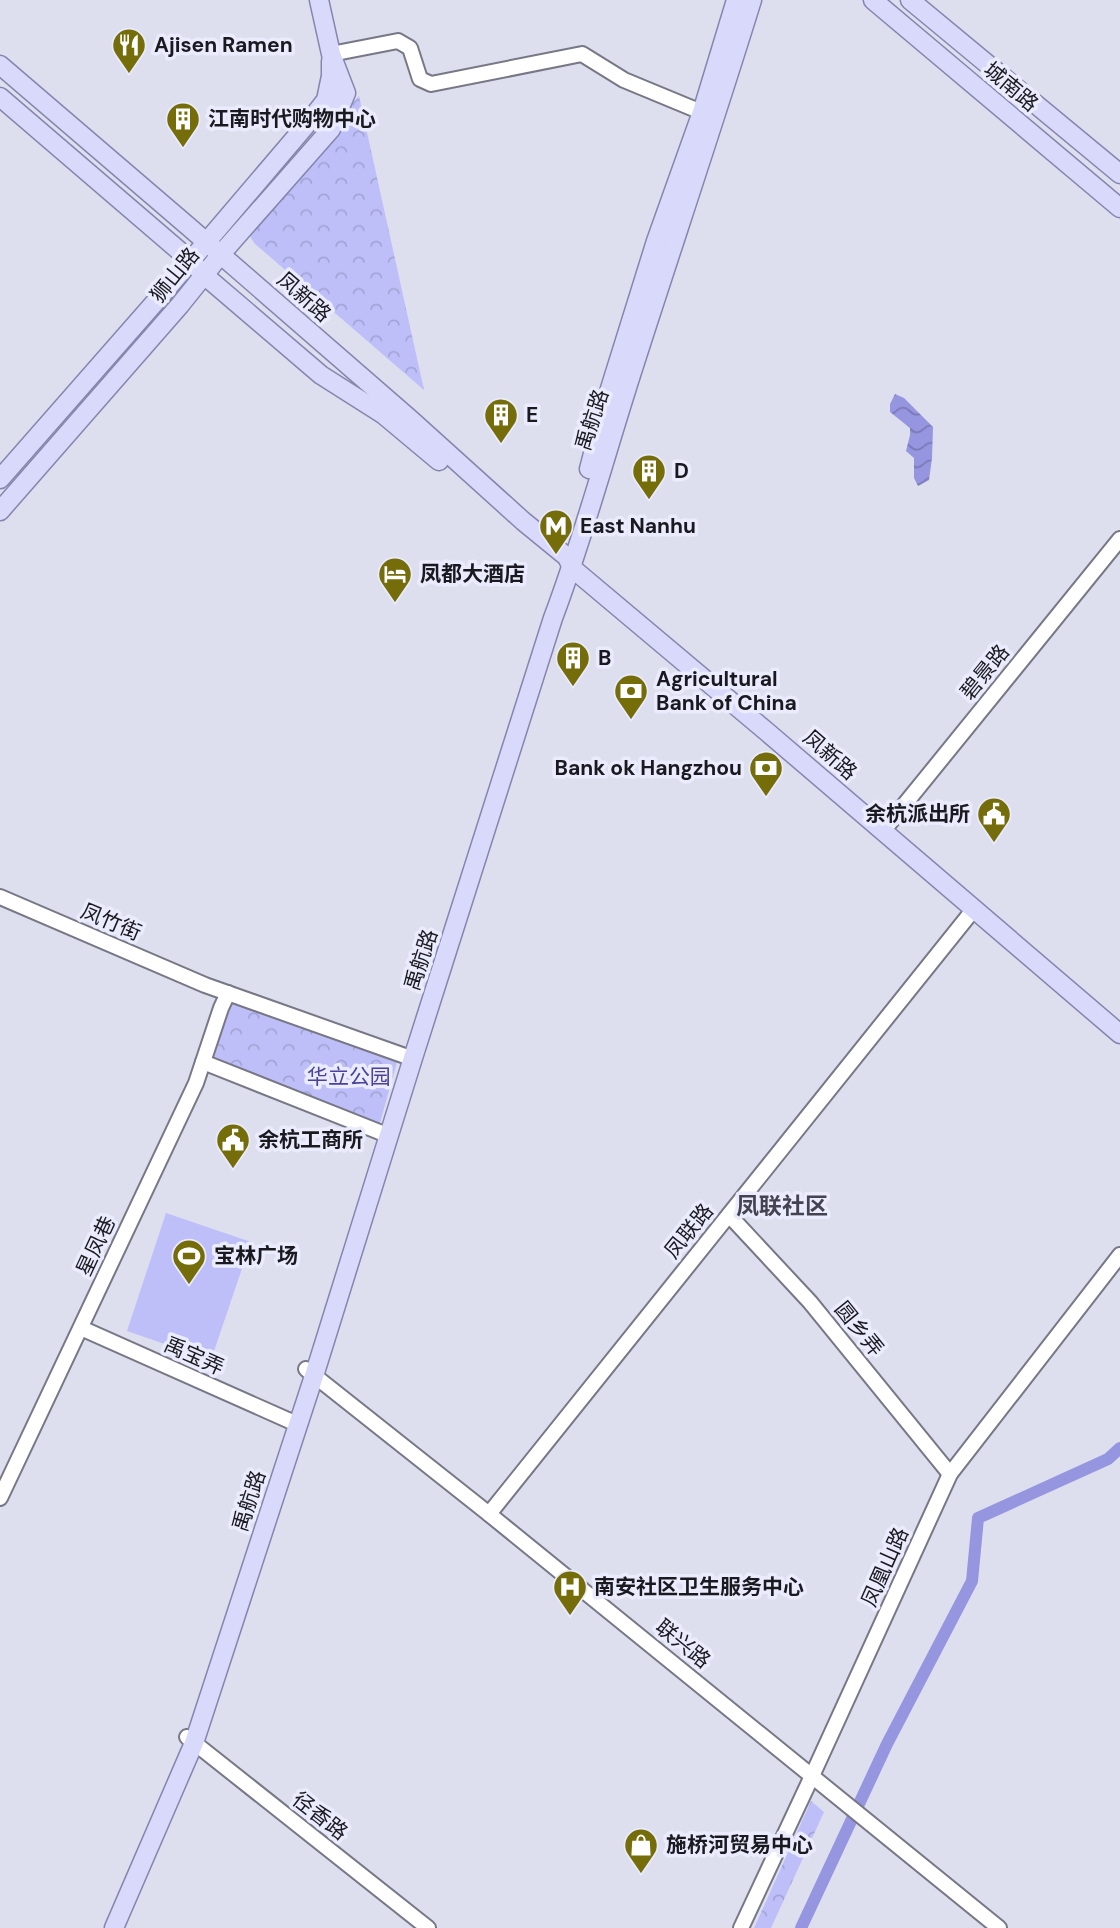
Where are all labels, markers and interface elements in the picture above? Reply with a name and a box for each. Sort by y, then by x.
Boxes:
restaurant icon: Ajisen Ramen [110,26,148,75]
place label: Ajisen Ramen [154,31,293,59]
street label: 城南路 [978,56,1044,118]
building icon: 江南时代购物中心 [164,100,202,149]
place label: 江南时代购物中心 [208,105,376,133]
street label: 狮山路 [144,242,206,308]
street label: 凤新路 [271,266,337,328]
street label: 禹航路 [569,386,615,454]
building icon: E [482,396,520,445]
place label: E [526,401,538,429]
building icon: D [630,452,668,501]
place label: D [674,457,689,485]
metro station icon: East Nanhu [537,507,575,556]
place label: East Nanhu [580,512,696,540]
hotel icon: 凤都大酒店 [376,555,414,604]
place label: 凤都大酒店 [420,560,525,588]
building icon: B [554,639,592,688]
street label: 碧景路 [954,639,1016,705]
place label: B [598,644,611,672]
place label: Agricultural Bank of China [656,665,797,717]
bank icon: Agricultural Bank of China [612,672,650,721]
street label: 凤新路 [797,724,863,786]
bank icon: Bank ok Hangzhou [747,749,785,798]
place label: Bank ok Hangzhou [555,754,742,782]
public building icon: 余杭派出所 [975,795,1013,844]
place label: 余杭派出所 [865,800,970,828]
street label: 凤竹街 [77,897,145,947]
street label: 禹航路 [398,926,444,994]
park label: 华立公园 [307,1063,391,1091]
public building icon: 余杭工商所 [214,1121,252,1170]
place label: 余杭工商所 [258,1126,363,1154]
district label: 凤联社区 [736,1191,828,1221]
street label: 凤联路 [658,1198,720,1264]
street label: 星凤巷 [70,1212,122,1280]
sports icon: 宝林广场 [170,1237,208,1286]
place label: 宝林广场 [214,1242,298,1270]
street label: 圆乡弄 [828,1296,890,1362]
street label: 禹宝弄 [160,1330,228,1382]
street label: 禹航路 [226,1467,272,1535]
street label: 凤凰山路 [855,1523,915,1611]
hospital icon: 南安社区卫生服务中心 [551,1568,589,1617]
place label: 南安社区卫生服务中心 [594,1573,804,1601]
street label: 联兴路 [650,1613,716,1675]
street label: 径香路 [287,1786,353,1846]
shop icon: 施桥河贸易中心 [622,1826,660,1875]
place label: 施桥河贸易中心 [666,1831,813,1859]

